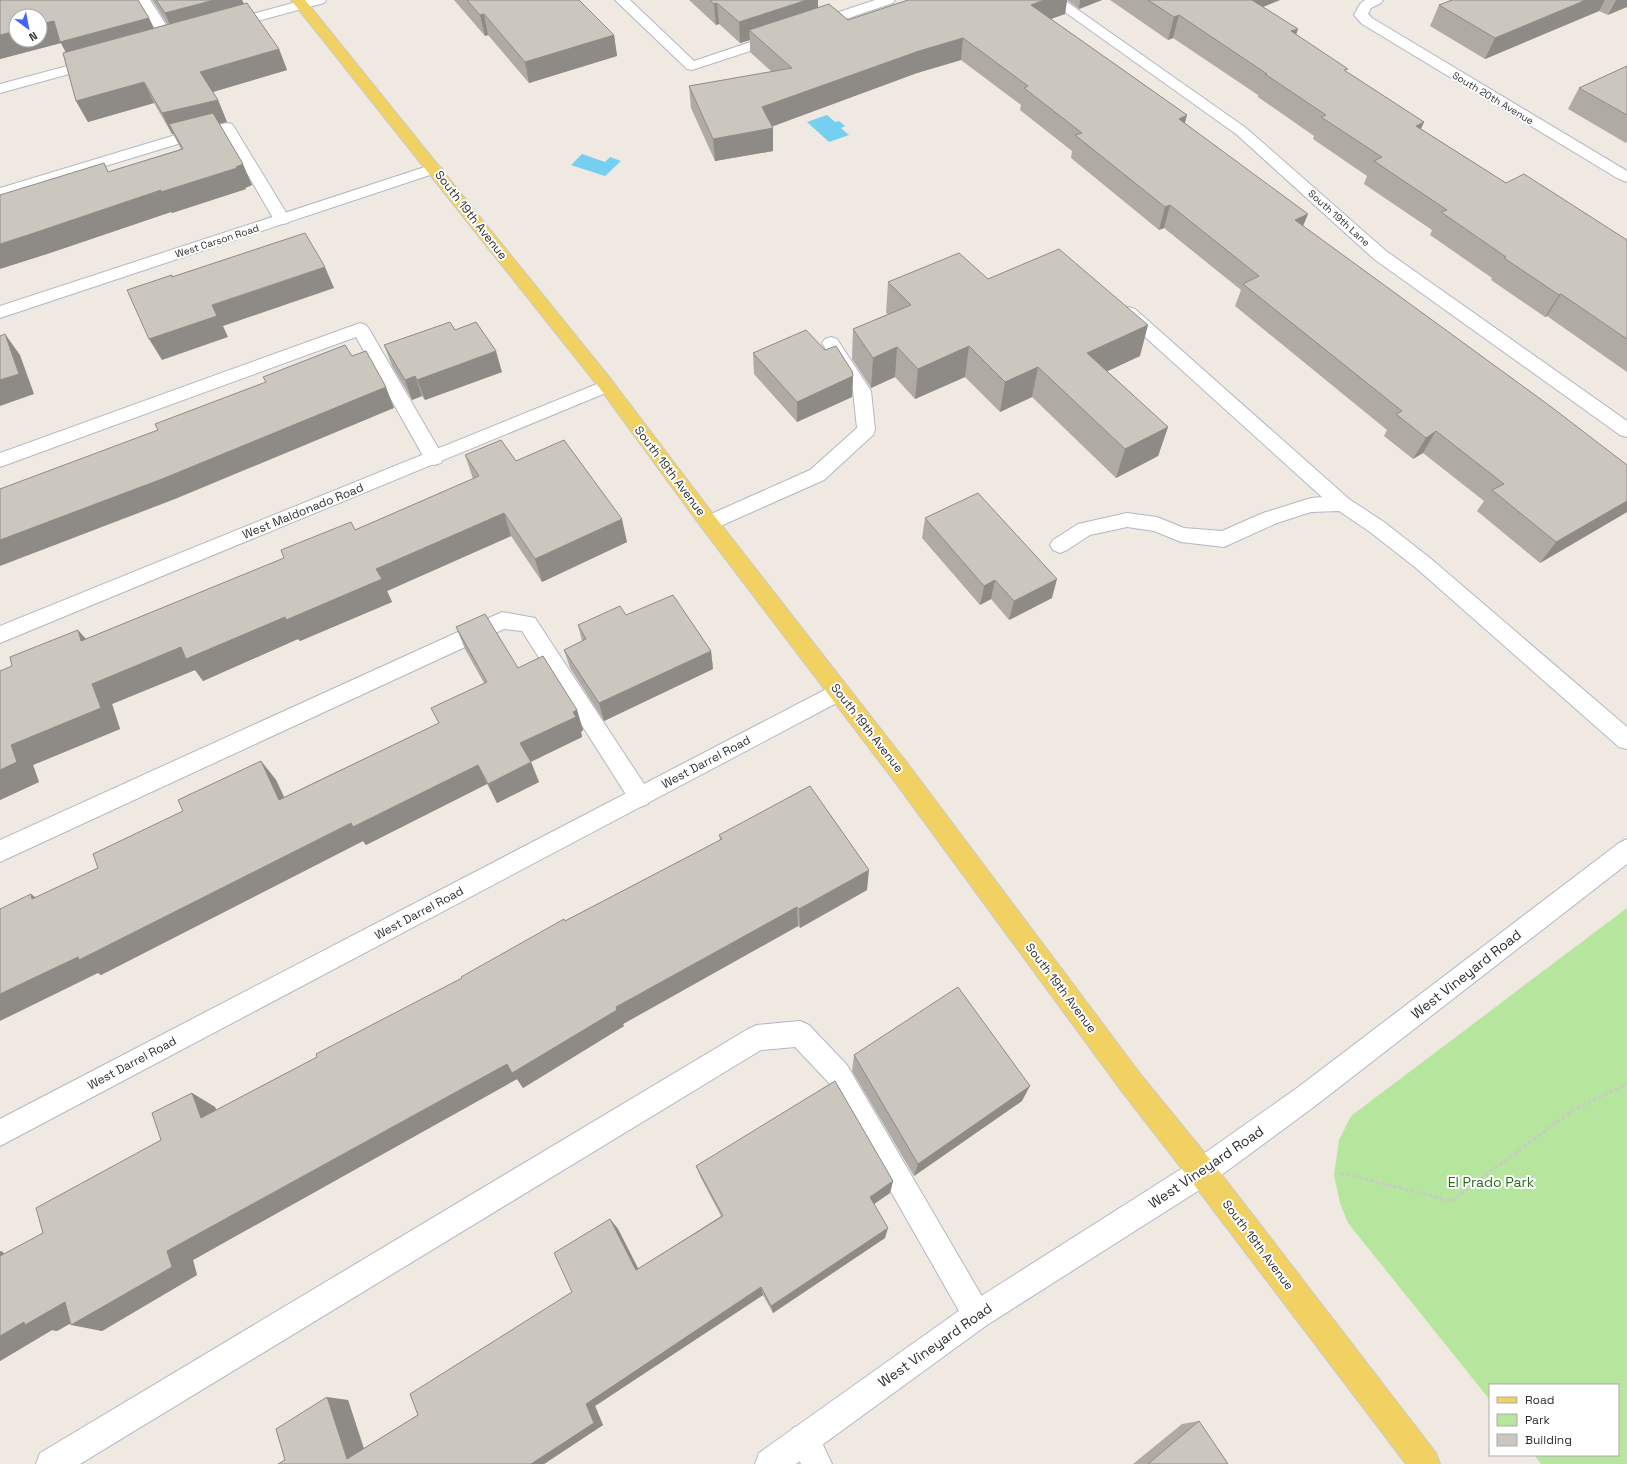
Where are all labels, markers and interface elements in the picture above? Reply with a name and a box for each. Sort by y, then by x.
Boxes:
north arrow [8,8,48,48]
text: N [26,29,40,44]
street label: South 20th Avenue [1450,69,1536,127]
street label: South 19th Avenue [431,167,511,263]
street label: South 19th Lane [1305,187,1373,249]
street label: West Carson Road [173,221,261,261]
street label: South 19th Avenue [631,423,709,519]
street label: West Maldonado Road [240,479,366,543]
street label: South 19th Avenue [827,680,907,776]
street label: West Darrel Road [659,732,753,792]
street label: West Darrel Road [372,883,466,943]
street label: West Vineyard Road [1407,925,1525,1023]
street label: South 19th Avenue [1022,940,1100,1036]
street label: West Darrel Road [85,1033,179,1093]
street label: West Vineyard Road [1145,1122,1267,1212]
park label: El Prado Park [1448,1173,1535,1191]
street label: South 19th Avenue [1219,1197,1297,1293]
street label: West Vineyard Road [875,1299,995,1391]
legend [1489,1384,1619,1456]
text: Road [1525,1392,1554,1408]
text: Park [1525,1412,1550,1428]
text: Building [1525,1432,1572,1448]

